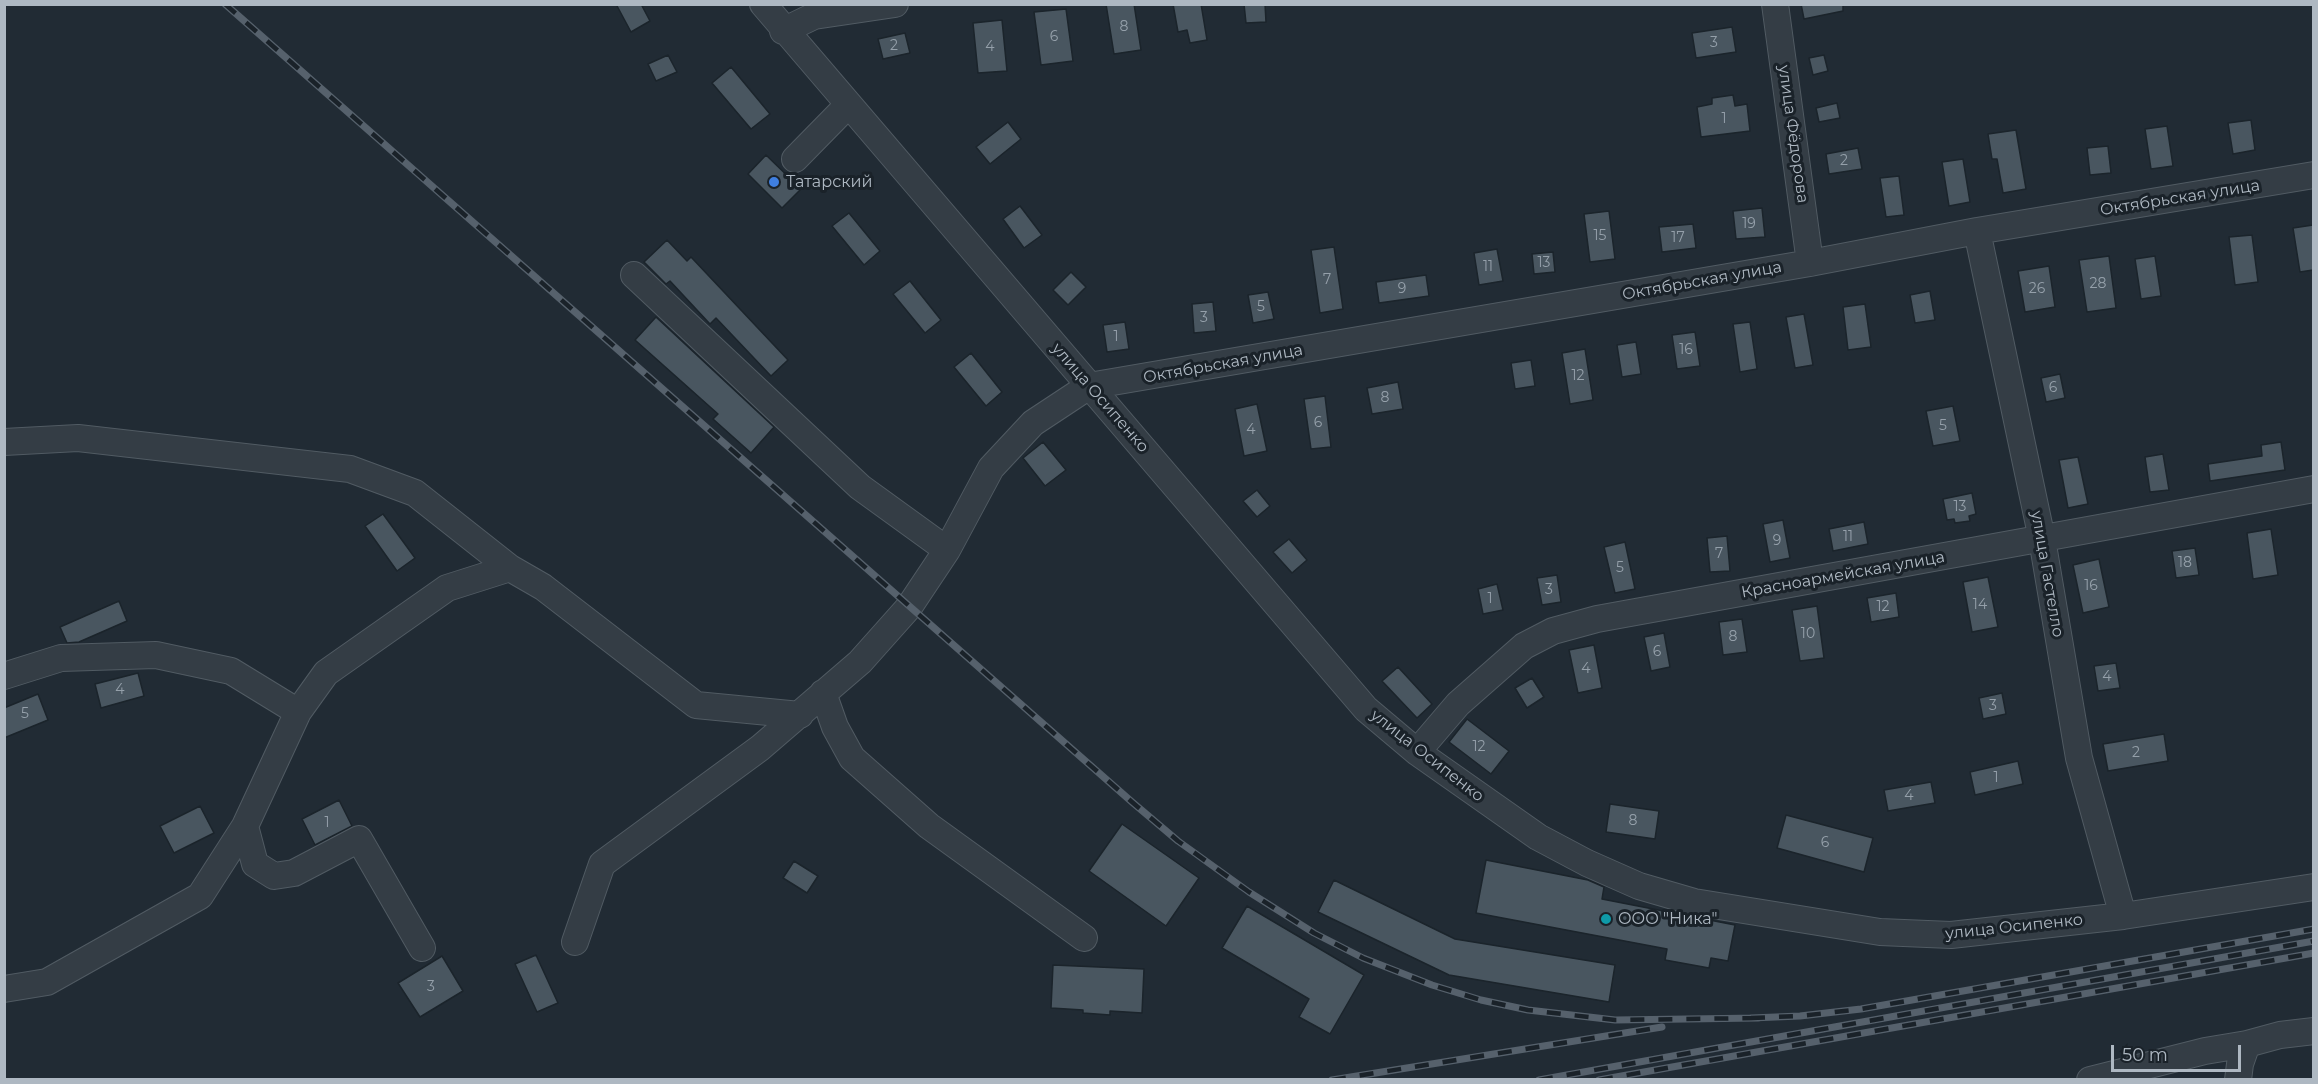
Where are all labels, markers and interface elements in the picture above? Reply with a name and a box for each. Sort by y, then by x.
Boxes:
house number: 8 [1120,19,1128,35]
house number: 6 [1050,29,1058,45]
house number: 3 [1710,35,1718,51]
house number: 2 [890,38,898,54]
house number: 4 [985,39,995,55]
street label: улица Фёдорова [1774,64,1812,204]
house number: 1 [1721,111,1727,127]
house number: 2 [1840,153,1848,169]
place label: Татарский [786,172,872,192]
marker: Татарский [767,175,781,189]
street label: Октябрьская улица [2099,176,2261,220]
house number: 19 [1742,216,1756,232]
house number: 15 [1594,228,1606,244]
house number: 17 [1671,230,1685,246]
house number: 13 [1538,255,1550,271]
street label: Октябрьская улица [1621,258,1783,304]
house number: 11 [1483,259,1493,275]
house number: 7 [1323,272,1331,288]
house number: 28 [2090,276,2106,292]
house number: 9 [1398,281,1406,297]
house number: 26 [2029,281,2045,297]
house number: 5 [1257,299,1265,315]
house number: 3 [1200,310,1208,326]
house number: 1 [1113,329,1119,345]
street label: улица Осипенко [1047,339,1153,457]
street label: Октябрьская улица [1142,341,1304,387]
house number: 16 [1679,342,1693,358]
house number: 12 [1571,368,1585,384]
house number: 6 [2049,380,2057,396]
house number: 8 [1381,390,1389,406]
house number: 6 [1314,415,1322,431]
house number: 5 [1939,418,1947,434]
house number: 4 [1246,422,1256,438]
house number: 13 [1954,499,1966,515]
street label: улица Гастелло [2026,509,2068,639]
house number: 11 [1843,529,1853,545]
house number: 9 [1773,533,1781,549]
house number: 7 [1715,546,1723,562]
street label: Красноармейская улица [1740,548,1946,602]
house number: 18 [2178,555,2192,571]
house number: 5 [1616,560,1624,576]
house number: 16 [2084,578,2098,594]
house number: 3 [1545,582,1553,598]
house number: 1 [1487,591,1493,607]
house number: 14 [1973,597,1987,613]
house number: 12 [1876,599,1890,615]
house number: 10 [1801,626,1815,642]
house number: 8 [1729,629,1737,645]
house number: 6 [1653,644,1661,660]
house number: 4 [1581,661,1591,677]
house number: 4 [2102,669,2112,685]
house number: 4 [115,682,125,698]
house number: 3 [1989,698,1997,714]
house number: 5 [21,706,29,722]
street label: улица Осипенко [1367,706,1487,806]
house number: 12 [1472,739,1486,755]
house number: 2 [2132,745,2140,761]
house number: 1 [1993,770,1999,786]
house number: 4 [1904,788,1914,804]
house number: 8 [1629,813,1637,829]
house number: 1 [324,815,330,831]
house number: 6 [1821,835,1829,851]
place label: ООО "Ника" [1618,909,1718,929]
street label: улица Осипенко [1944,910,2084,944]
marker: ООО "Ника" [1599,912,1613,926]
house number: 3 [427,979,435,995]
scale bar [2114,1033,2244,1071]
text: 50 m [2122,1044,2168,1066]

